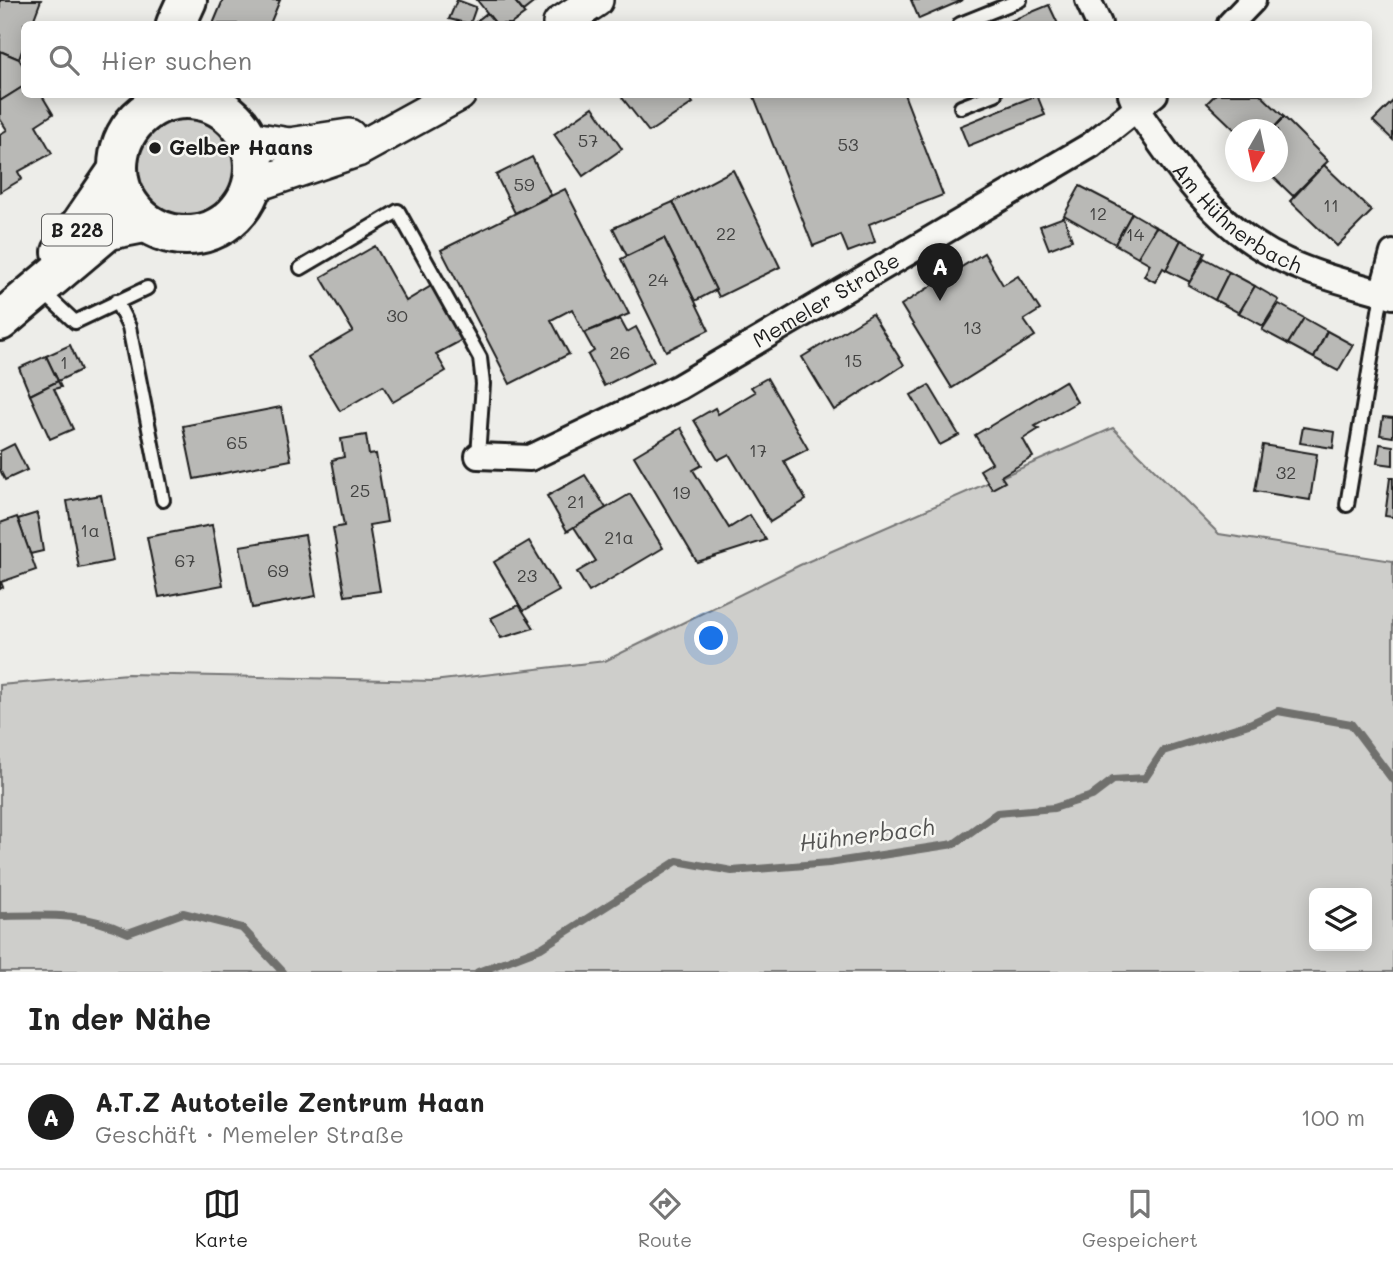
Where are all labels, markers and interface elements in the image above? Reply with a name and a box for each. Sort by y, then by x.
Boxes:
search box [21,21,1372,98]
icon: search [45,41,83,79]
text: Hier suchen [101,43,252,77]
north arrow [1225,119,1288,182]
house number: 57 [578,128,598,152]
house number: 53 [837,132,859,156]
place label: Gelber Haans [169,133,313,160]
marker: Gelber Haans [147,140,163,156]
street label: Am Hühnerbach [1167,157,1306,278]
house number: 59 [513,172,535,196]
house number: 11 [1323,193,1339,217]
house number: 12 [1089,201,1107,225]
road number: B 228 [42,214,112,246]
house number: 22 [716,221,736,245]
house number: 14 [1126,222,1145,246]
pin: A [917,243,963,301]
street label: Memeler Straße [747,245,904,353]
house number: 24 [648,267,669,291]
house number: 30 [386,303,408,327]
house number: 13 [963,315,981,339]
house number: 26 [610,340,630,364]
house number: 15 [844,348,862,372]
house number: 1 [60,350,68,374]
house number: 65 [226,430,248,454]
house number: 17 [749,438,767,462]
house number: 32 [1276,460,1296,484]
house number: 25 [350,478,370,502]
house number: 19 [672,480,691,504]
house number: 21 [567,489,585,513]
house number: 1a [80,518,100,542]
house number: 21a [604,525,634,549]
house number: 67 [175,548,195,572]
house number: 69 [267,558,289,582]
house number: 23 [517,563,537,587]
your location [694,621,728,655]
water label: Hühnerbach [798,811,936,857]
map controls [1309,888,1372,951]
button: layers [1309,888,1372,951]
text: In der Nähe [28,998,211,1038]
text: A.T.Z Autoteile Zentrum Haan [95,1085,484,1119]
text: A [43,1102,59,1132]
text: 100 m [1301,1102,1365,1132]
text: Geschäft · Memeler Straße [95,1119,404,1149]
tab: Karte [195,1185,248,1252]
tab: Route [638,1185,692,1252]
tab: Gespeichert [1082,1185,1198,1252]

